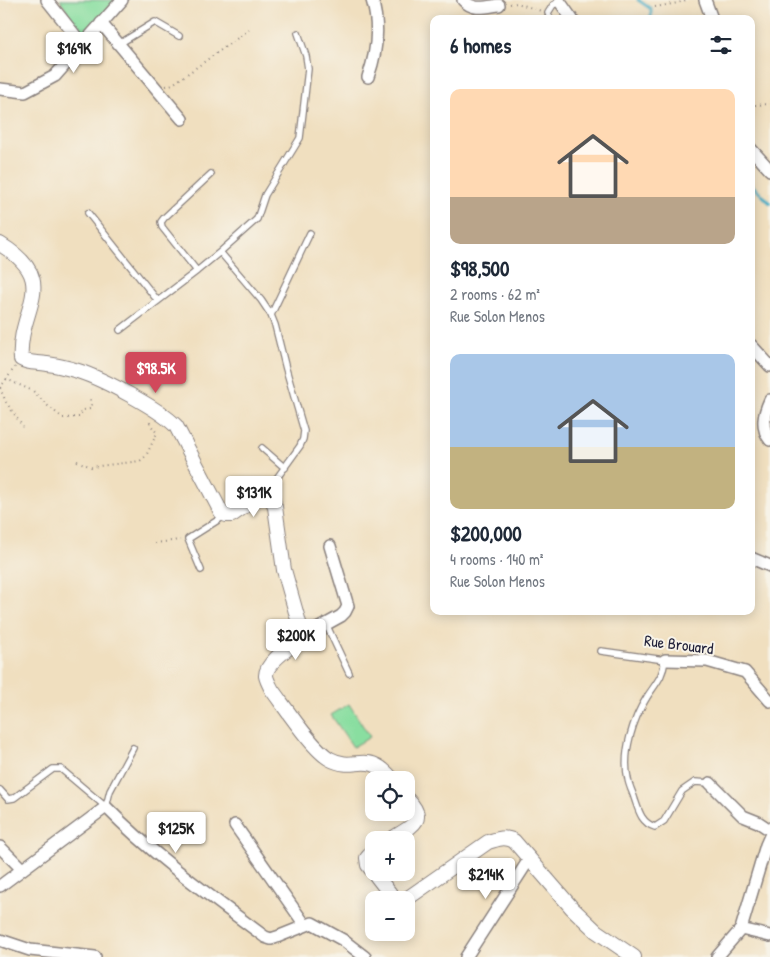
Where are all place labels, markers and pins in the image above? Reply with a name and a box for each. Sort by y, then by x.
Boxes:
pin: $169K [39,32,109,74]
pin: $98.5K [115,352,197,394]
pin: $131K [219,476,289,518]
pin: $200K [261,618,331,661]
pin: $125K [141,812,211,854]
pin: $214K [451,858,521,900]

